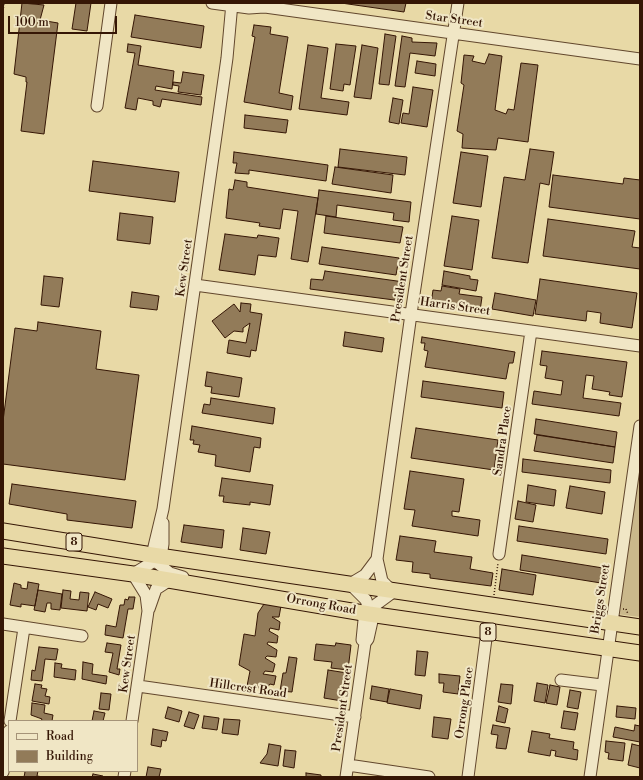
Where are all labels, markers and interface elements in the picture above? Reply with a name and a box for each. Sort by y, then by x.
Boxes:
scale bar [10,8,119,34]
street label: Star Street [424,9,484,31]
text: 100 m [15,15,49,30]
street label: President Street [389,234,417,324]
street label: Kew Street [174,238,196,298]
street label: Harris Street [419,295,491,319]
street label: Sandra Place [491,405,515,477]
road number: 8 [66,533,82,551]
street label: Briggs Street [588,563,614,635]
street label: Orrong Road [285,592,357,618]
road number: 8 [480,623,496,641]
street label: Kew Street [117,634,139,694]
street label: President Street [330,663,356,753]
street label: Orrong Place [453,666,477,740]
street label: Hillcrest Road [208,676,288,702]
legend [8,720,138,772]
text: Road [46,729,74,744]
text: Building [46,749,93,764]

